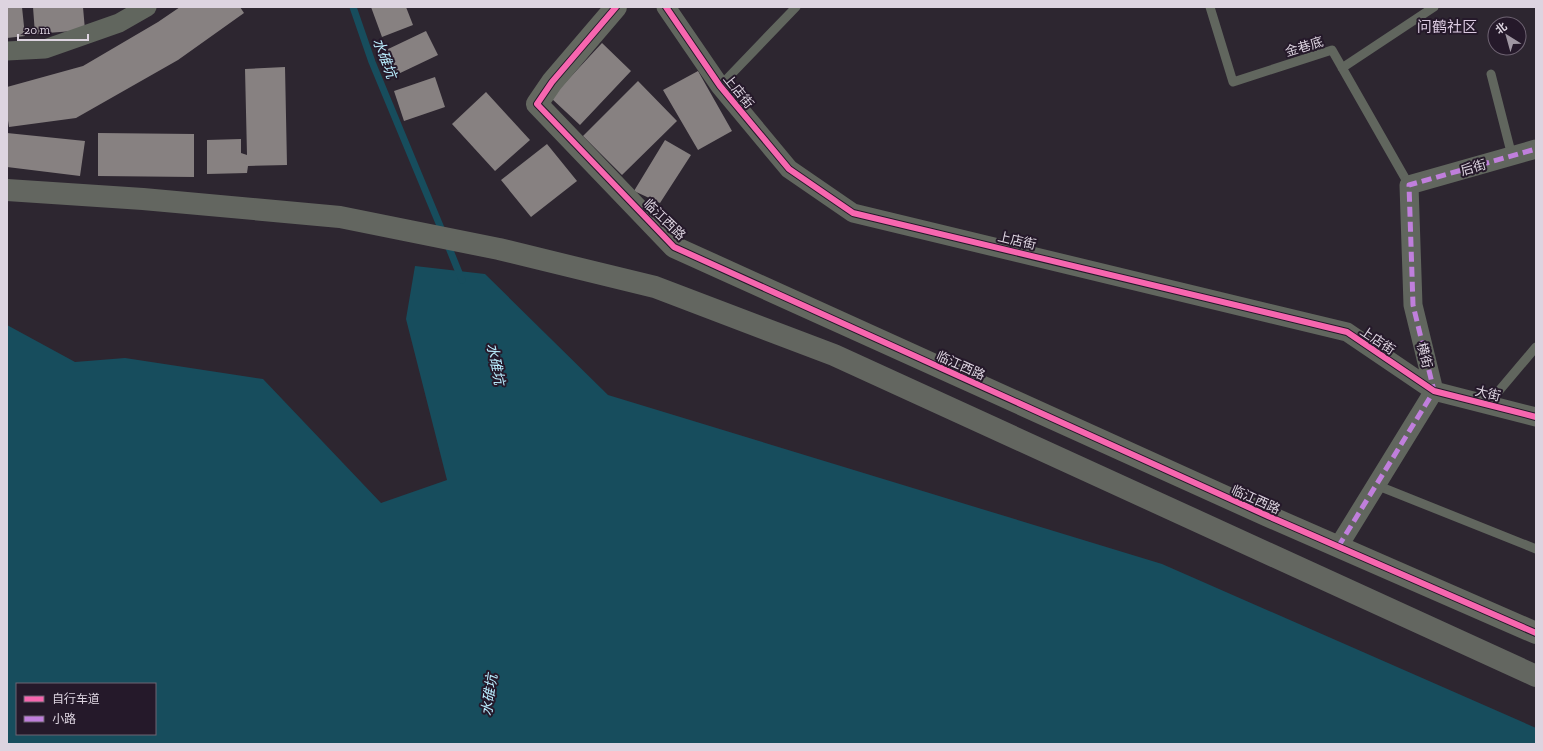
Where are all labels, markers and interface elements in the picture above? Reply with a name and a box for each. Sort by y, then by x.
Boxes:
scale bar [18,16,88,42]
north arrow [1487,16,1527,56]
district label: 问鹤社区 [1417,18,1477,36]
text: 北 [1493,20,1510,37]
text: 20 m [24,23,51,37]
street label: 金巷底 [1283,34,1325,59]
water label: 水碓坑 [369,36,401,83]
street label: 上店街 [721,71,757,111]
street label: 后街 [1459,157,1488,178]
street label: 临江西路 [641,196,689,243]
street label: 上店街 [996,229,1038,252]
street label: 上店街 [1357,323,1398,358]
street label: 横街 [1414,341,1435,370]
water label: 水碓坑 [483,342,508,388]
street label: 临江西路 [934,348,988,383]
street label: 大街 [1473,383,1502,404]
street label: 临江西路 [1229,482,1283,517]
water label: 水碓坑 [478,671,501,717]
legend [16,683,156,735]
text: 自行车道 [52,692,100,706]
text: 小路 [52,712,76,726]

